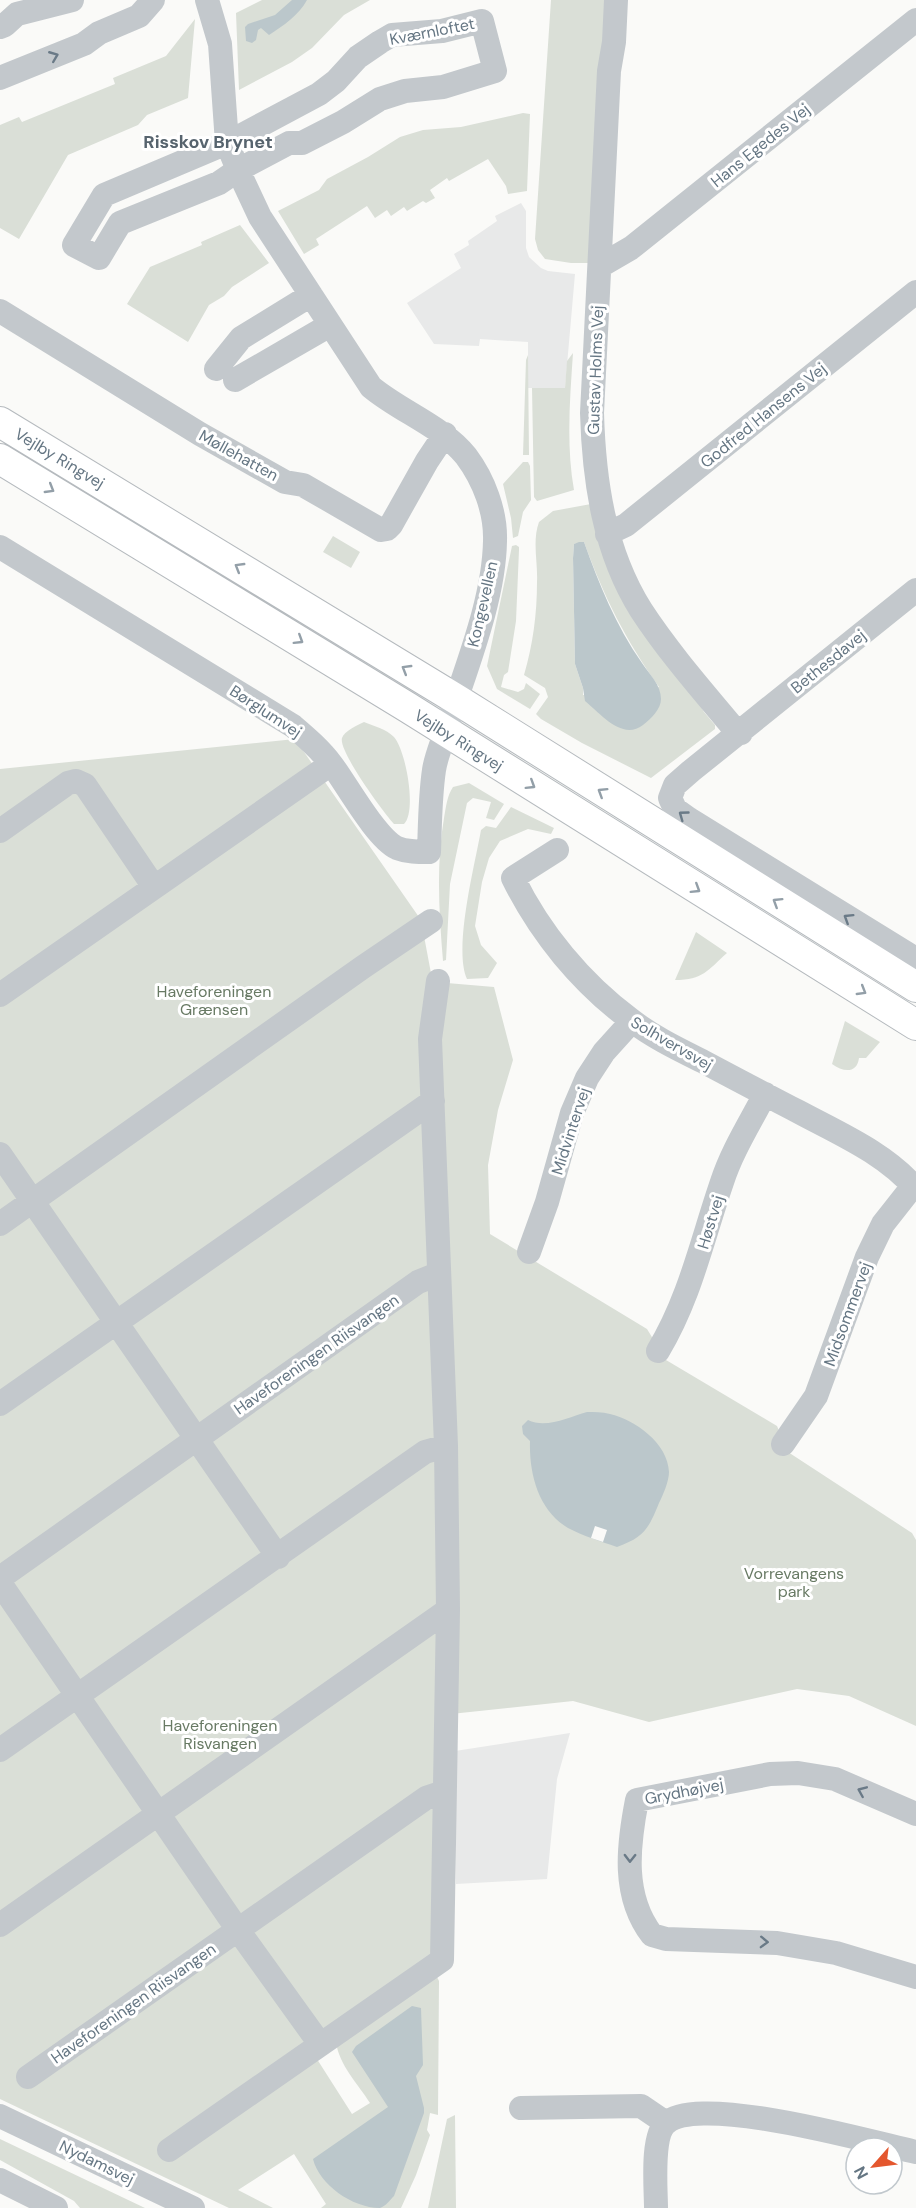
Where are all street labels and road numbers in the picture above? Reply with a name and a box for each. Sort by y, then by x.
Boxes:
street label: Kværnloftet [388,13,476,50]
street label: Hans Egedes Vej [706,99,814,192]
street label: Gustav Holms Vej [583,305,608,435]
street label: Godfred Hansens Vej [696,358,831,473]
street label: Vejlby Ringvej [11,423,109,494]
street label: Møllehatten [195,425,282,486]
street label: Kongevellen [462,559,503,649]
street label: Bethesdavej [787,625,870,698]
street label: Børglumvej [226,680,306,742]
street label: Vejlby Ringvej [410,705,507,776]
street label: Solhvervsvej [627,1012,716,1075]
street label: Midvintervej [546,1085,595,1178]
street label: Høstvej [692,1193,729,1252]
street label: Midsommervej [819,1259,876,1369]
street label: Haveforeningen Riisvangen [230,1289,403,1419]
street label: Grydhøjvej [643,1774,725,1809]
street label: Haveforeningen Riisvangen [47,1938,220,2068]
street label: Nydamsvej [56,2135,138,2190]

